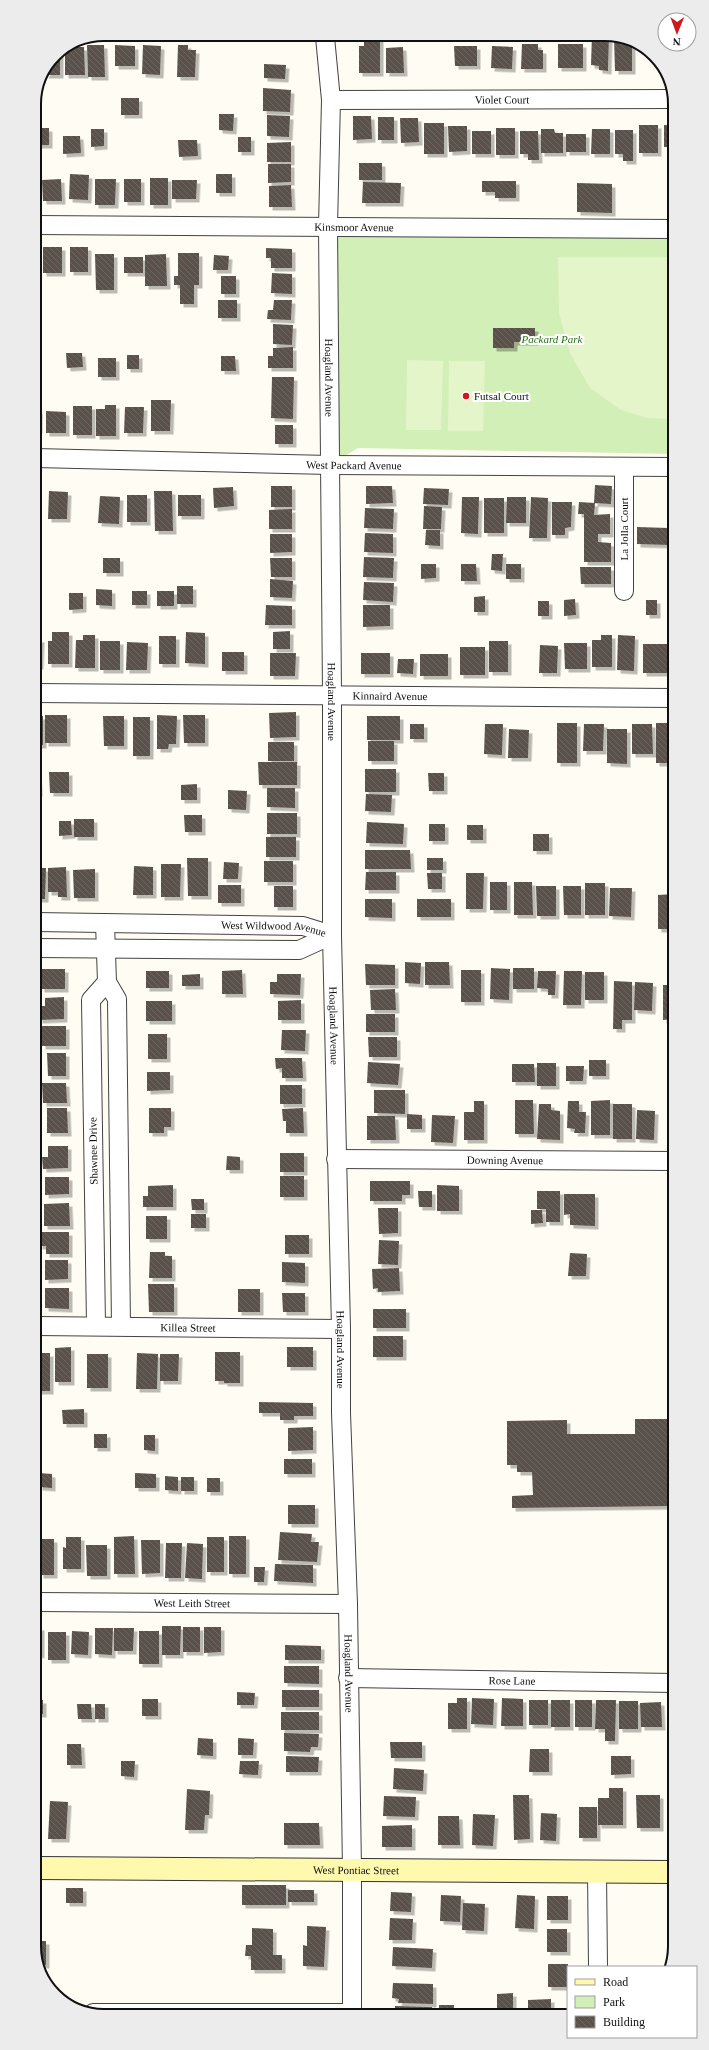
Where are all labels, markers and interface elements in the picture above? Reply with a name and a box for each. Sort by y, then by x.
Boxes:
north arrow [657,12,697,52]
text: N [673,36,681,48]
street label: Violet Court [475,93,529,106]
street label: Kinsmoor Avenue [314,221,394,233]
park label: Packard Park [521,333,584,345]
street label: Hoagland Avenue [323,338,336,417]
place label: Futsal Court [474,390,529,402]
marker: Futsal Court [461,391,471,401]
street label: West Packard Avenue [306,458,402,471]
street label: La Jolla Court [618,498,630,560]
street label: Hoagland Avenue [326,662,338,741]
street label: Kinnaird Avenue [353,689,428,702]
street label: West Wildwood Avenue [221,919,328,939]
street label: Hoagland Avenue [327,986,341,1065]
street label: Shawnee Drive [86,1117,100,1185]
street label: Downing Avenue [467,1154,543,1166]
street label: Hoagland Avenue [335,1310,347,1389]
street label: Killea Street [160,1321,216,1334]
street label: West Leith Street [154,1597,230,1609]
street label: Hoagland Avenue [342,1634,356,1713]
street label: Rose Lane [489,1674,536,1687]
street label: West Pontiac Street [313,1864,399,1876]
legend [567,1966,697,2038]
text: Road [603,1975,628,1989]
text: Park [603,1995,625,2009]
text: Building [603,2015,645,2029]

